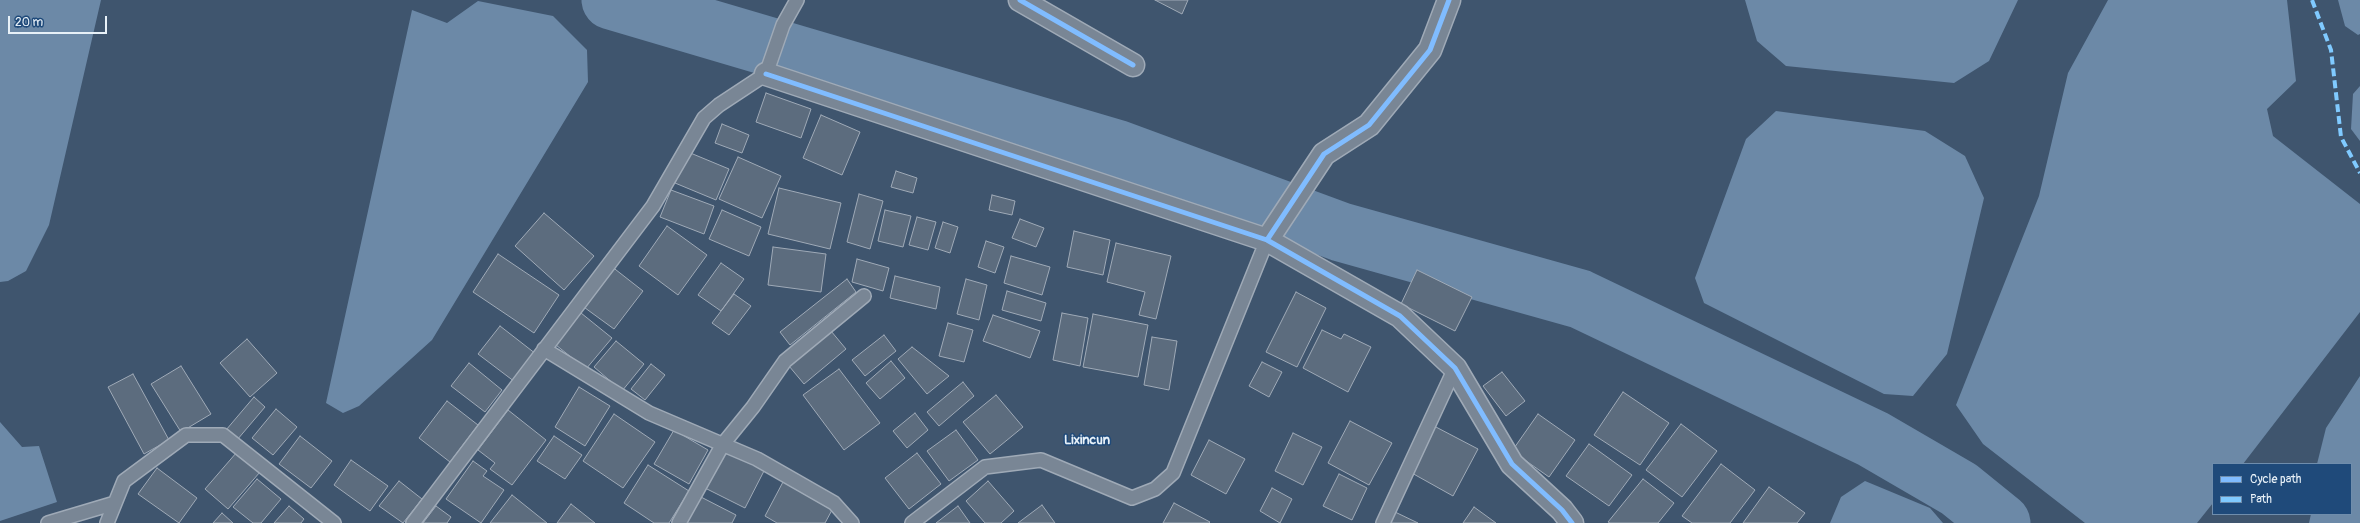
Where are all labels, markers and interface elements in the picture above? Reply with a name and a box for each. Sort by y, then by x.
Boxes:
scale bar [10,8,109,34]
text: 20 m [15,15,43,30]
district label: Lixincun [1064,433,1110,449]
legend [2212,463,2352,515]
text: Cycle path [2250,472,2301,487]
text: Path [2250,492,2272,507]

